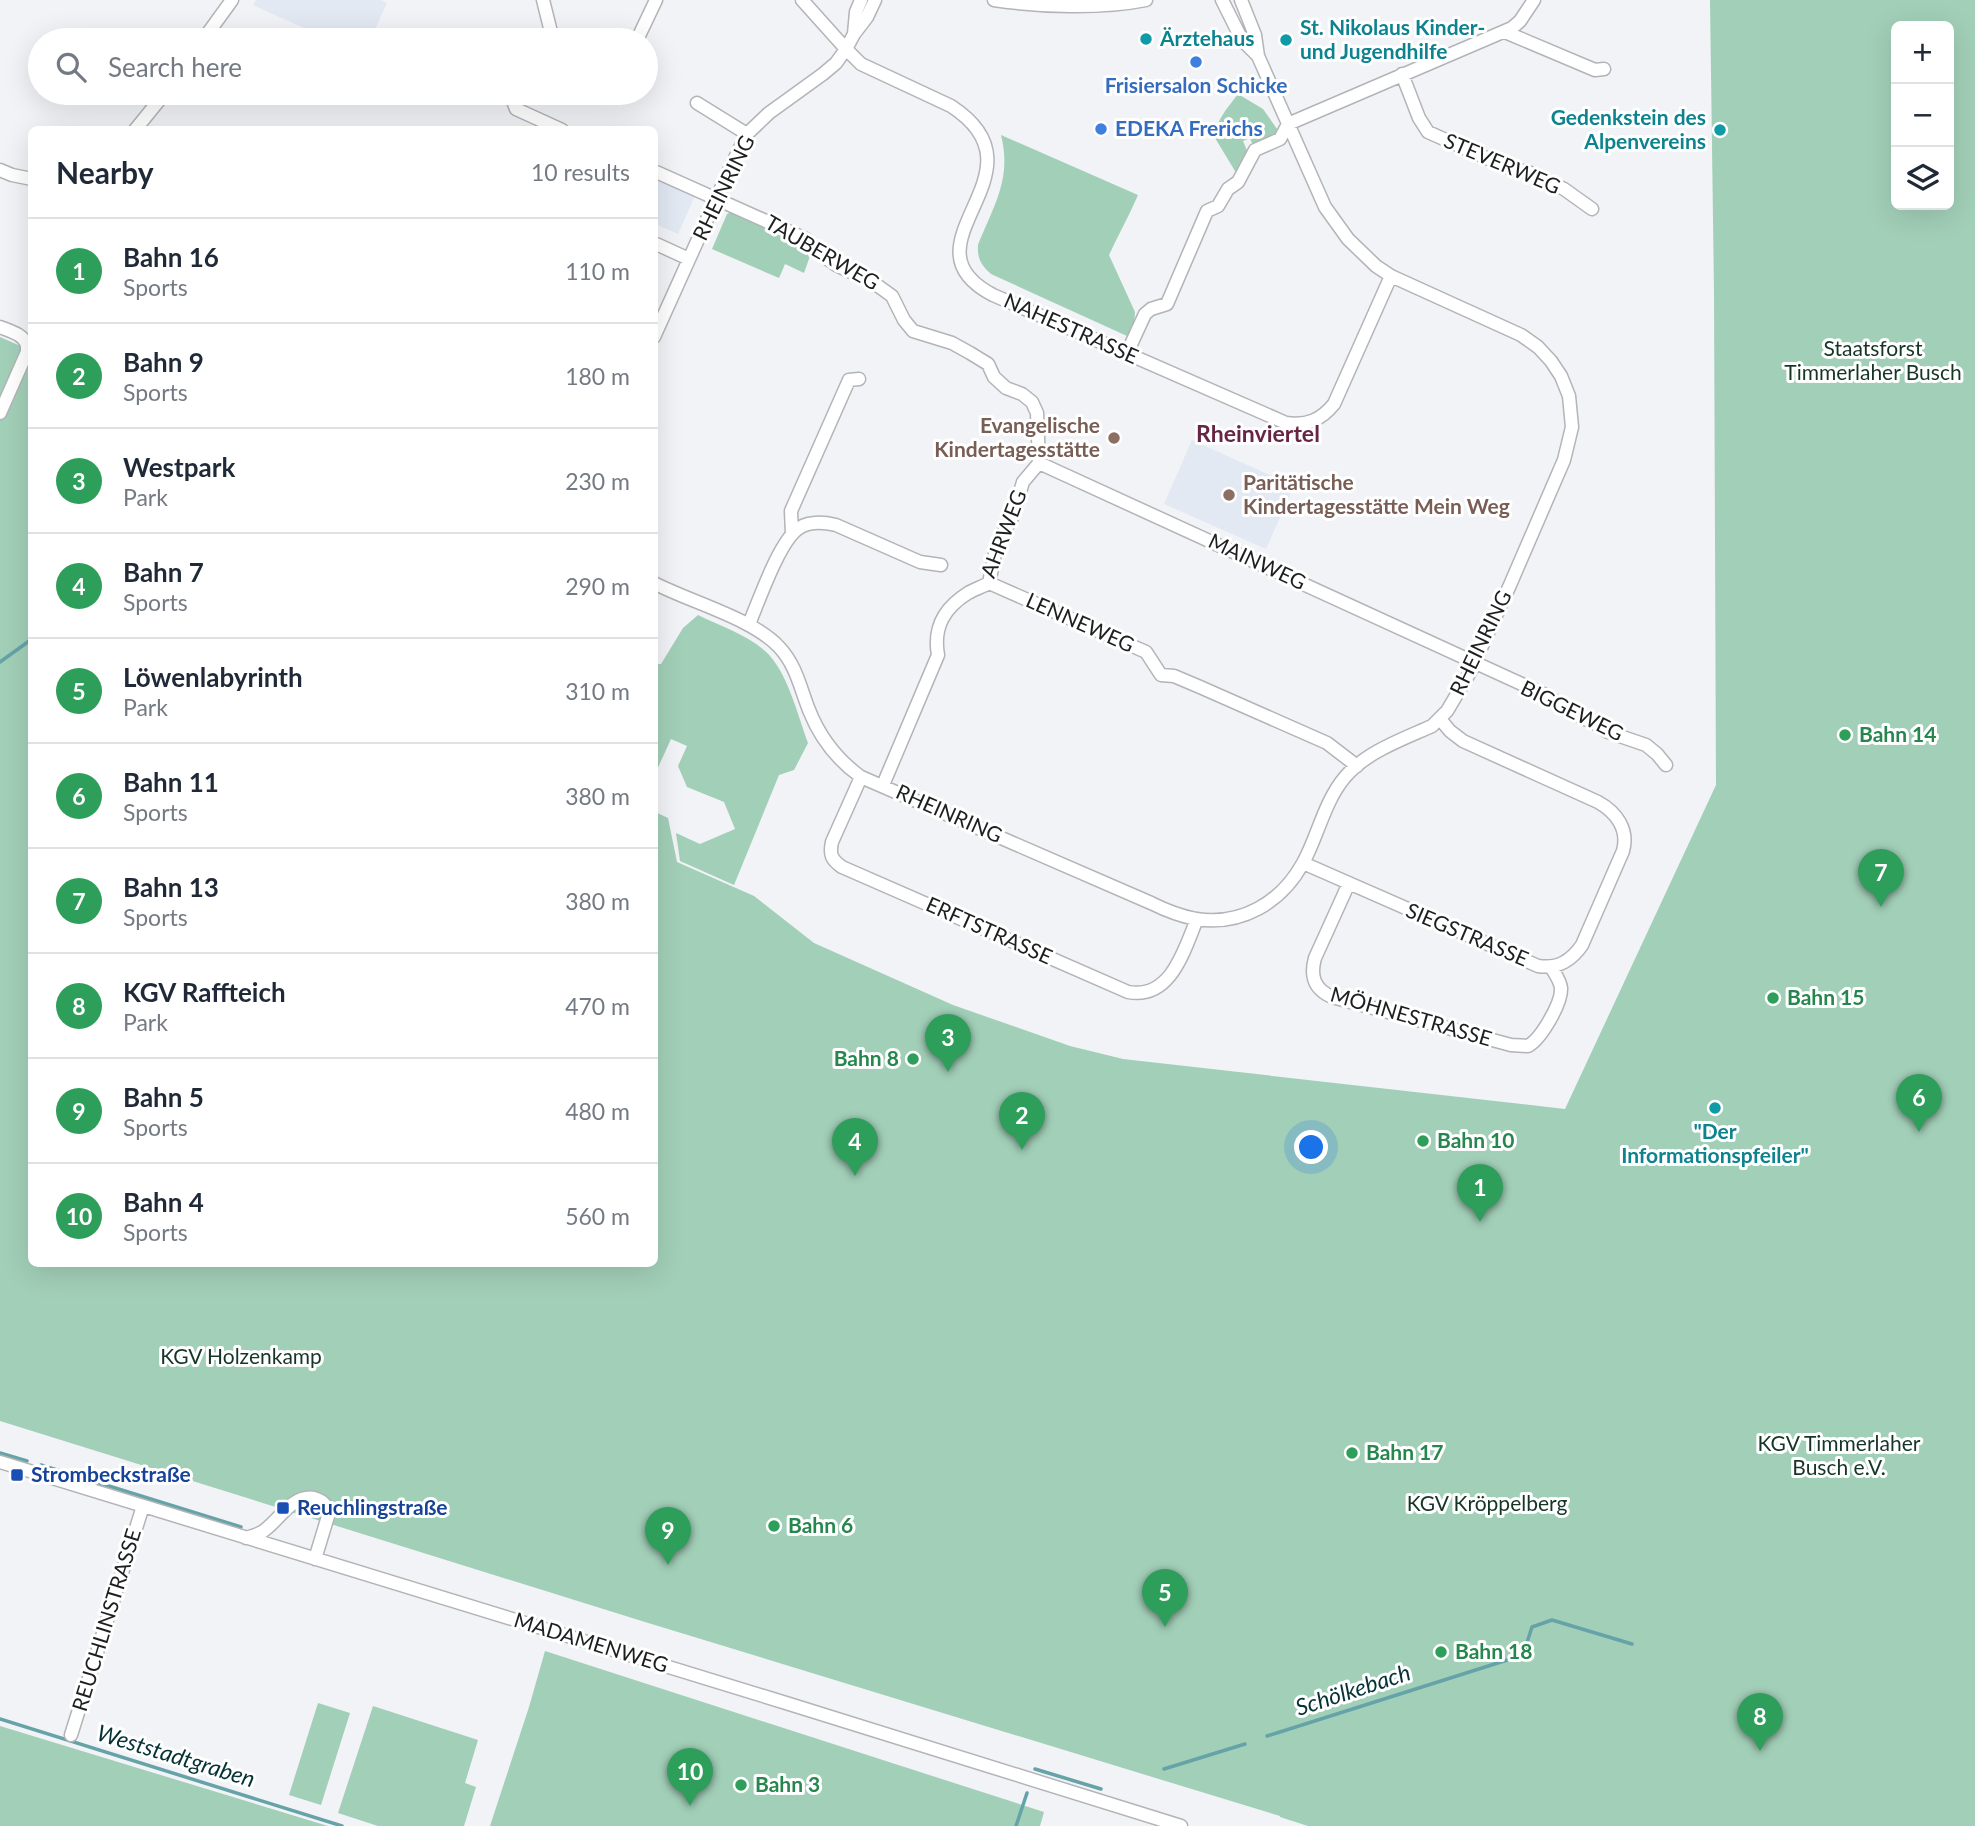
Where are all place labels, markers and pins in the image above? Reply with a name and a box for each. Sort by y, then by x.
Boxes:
place label: St. Nikolaus Kinder- und Jugendhilfe [1300,14,1485,63]
place label: Ärztehaus [1159,25,1255,50]
marker: Ärztehaus [1138,31,1154,47]
marker: St. Nikolaus Kinder- und Jugendhilfe [1278,32,1294,48]
marker: Frisiersalon Schicke [1188,54,1204,70]
place label: Frisiersalon Schicke [1105,72,1287,97]
place label: Gedenkstein des Alpenvereins [1551,104,1706,153]
place label: EDEKA Frerichs [1115,115,1263,140]
marker: EDEKA Frerichs [1093,121,1109,137]
marker: Gedenkstein des Alpenvereins [1712,122,1728,138]
place label: Evangelische Kindertagesstätte [934,412,1100,461]
marker: Evangelische Kindertagesstätte [1106,430,1122,446]
place label: Paritätische Kindertagesstätte Mein Weg [1243,469,1510,518]
marker: Paritätische Kindertagesstätte Mein Weg [1221,487,1237,503]
place label: Bahn 14 [1859,721,1936,746]
marker: Bahn 14 [1837,727,1853,743]
pin: 7 [1858,849,1904,907]
place label: Bahn 15 [1787,984,1864,1009]
marker: Bahn 15 [1765,990,1781,1006]
pin: 3 [925,1014,971,1072]
place label: Bahn 8 [834,1045,899,1070]
marker: Bahn 8 [905,1051,921,1067]
pin: 6 [1896,1074,1942,1132]
pin: 2 [999,1092,1045,1150]
marker: "Der Informationspfeiler" [1707,1100,1723,1116]
pin: 4 [832,1118,878,1176]
place label: "Der Informationspfeiler" [1621,1118,1809,1167]
place label: Bahn 10 [1437,1127,1514,1152]
marker: Bahn 10 [1415,1133,1431,1149]
pin: 1 [1457,1164,1503,1222]
place label: Bahn 17 [1366,1439,1443,1464]
marker: Bahn 17 [1344,1445,1360,1461]
place label: Strombeckstraße [31,1461,191,1486]
marker: Strombeckstraße [9,1467,25,1483]
place label: Reuchlingstraße [297,1494,448,1519]
marker: Reuchlingstraße [275,1500,291,1516]
pin: 9 [645,1507,691,1565]
place label: Bahn 6 [788,1512,853,1537]
marker: Bahn 6 [766,1518,782,1534]
pin: 5 [1142,1569,1188,1627]
place label: Bahn 18 [1455,1638,1532,1663]
marker: Bahn 18 [1433,1644,1449,1660]
pin: 8 [1737,1693,1783,1751]
pin: 10 [667,1748,713,1806]
place label: Bahn 3 [755,1771,820,1796]
marker: Bahn 3 [733,1777,749,1793]

